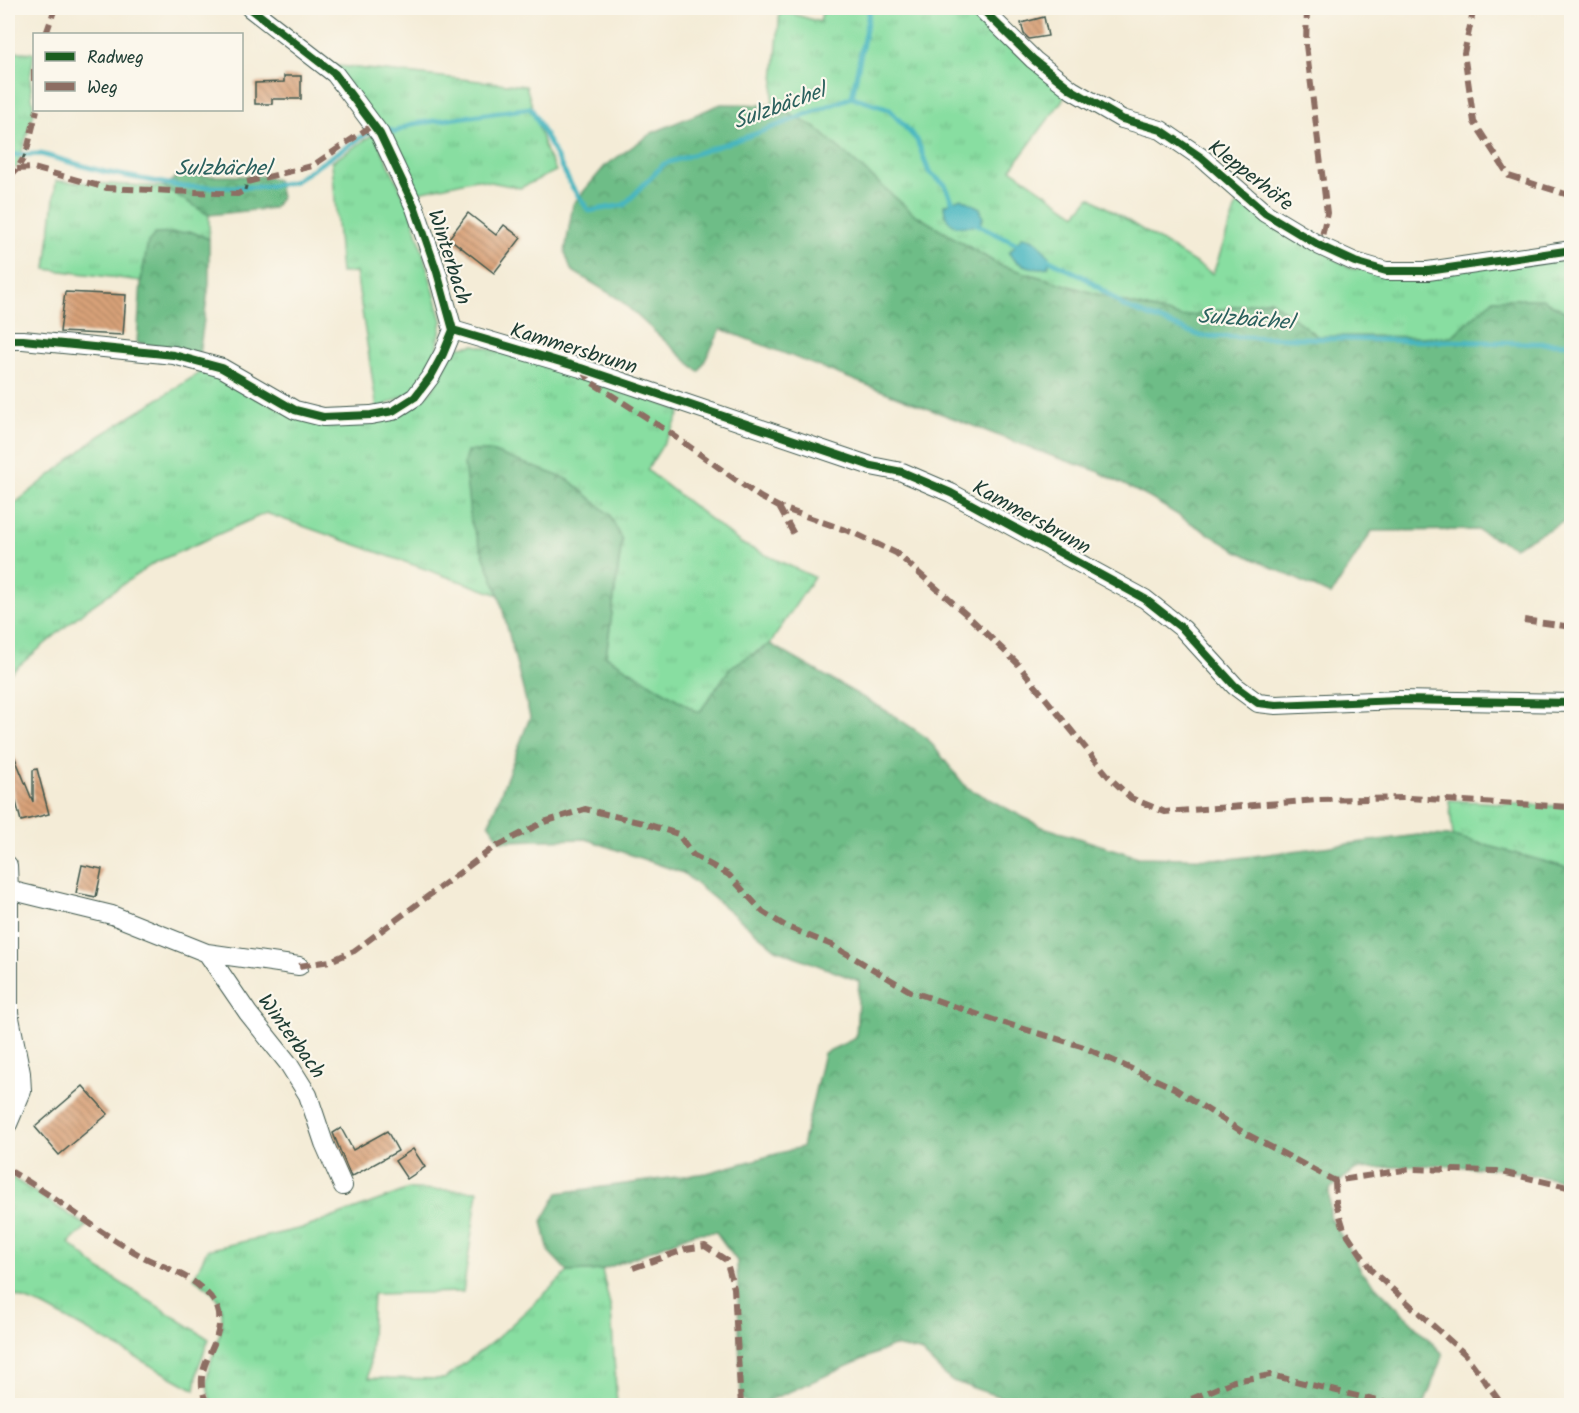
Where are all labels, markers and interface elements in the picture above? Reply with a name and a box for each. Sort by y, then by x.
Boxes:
legend [33,33,243,111]
text: Radweg [87,44,144,73]
water label: Sulzbächel [729,73,835,140]
text: Weg [87,74,118,103]
street label: Klepperhöfe [1200,132,1301,221]
water label: Sulzbächel [175,152,276,187]
street label: Winterbach [418,205,480,309]
water label: Sulzbächel [1197,300,1300,342]
street label: Kammersbrunn [506,314,641,384]
street label: Kammersbrunn [966,472,1097,565]
street label: Winterbach [248,987,333,1086]

